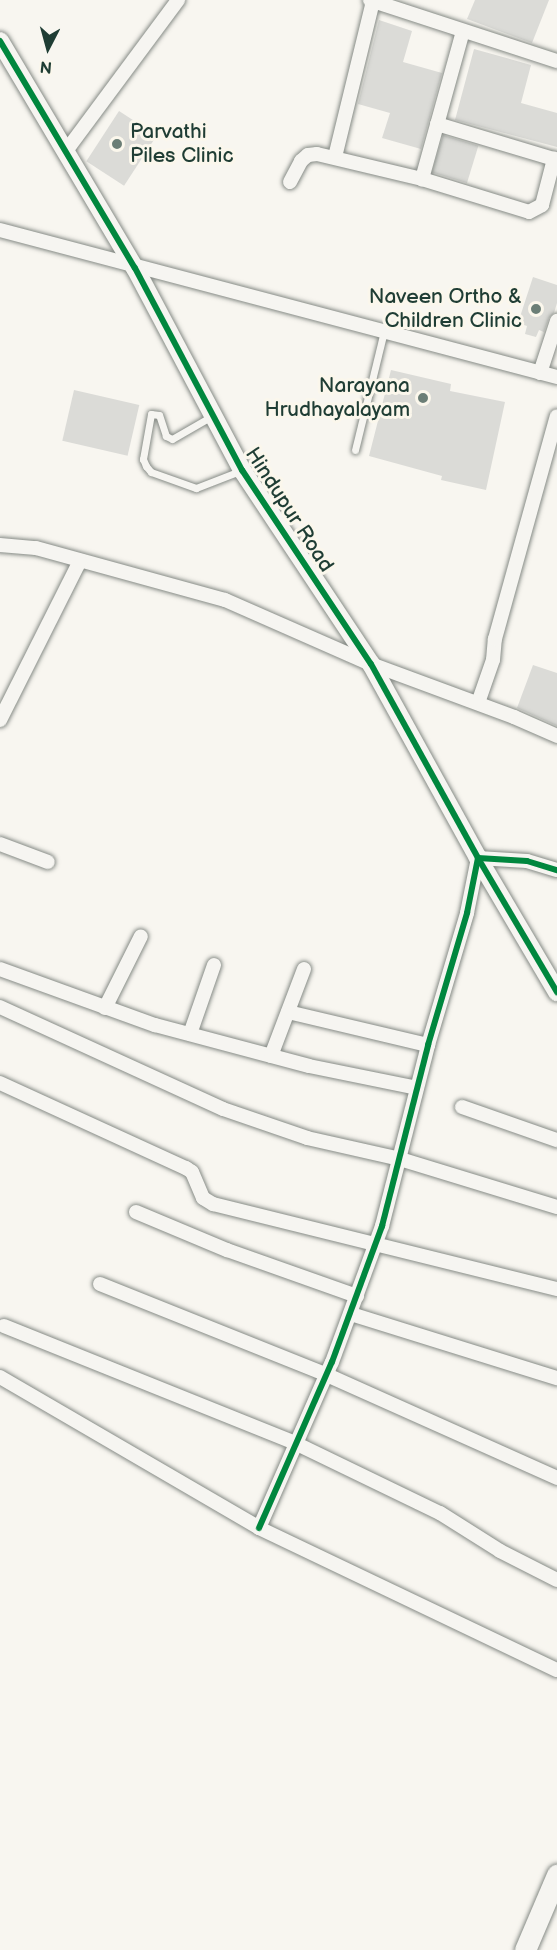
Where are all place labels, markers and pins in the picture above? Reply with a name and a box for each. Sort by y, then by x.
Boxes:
place label: Parvathi Piles Clinic [130,119,234,169]
marker: Parvathi Piles Clinic [108,135,126,153]
place label: Naveen Ortho & Children Clinic [369,284,522,334]
marker: Naveen Ortho & Children Clinic [527,300,545,318]
place label: Narayana Hrudhayalayam [264,373,410,423]
marker: Narayana Hrudhayalayam [414,389,432,407]

